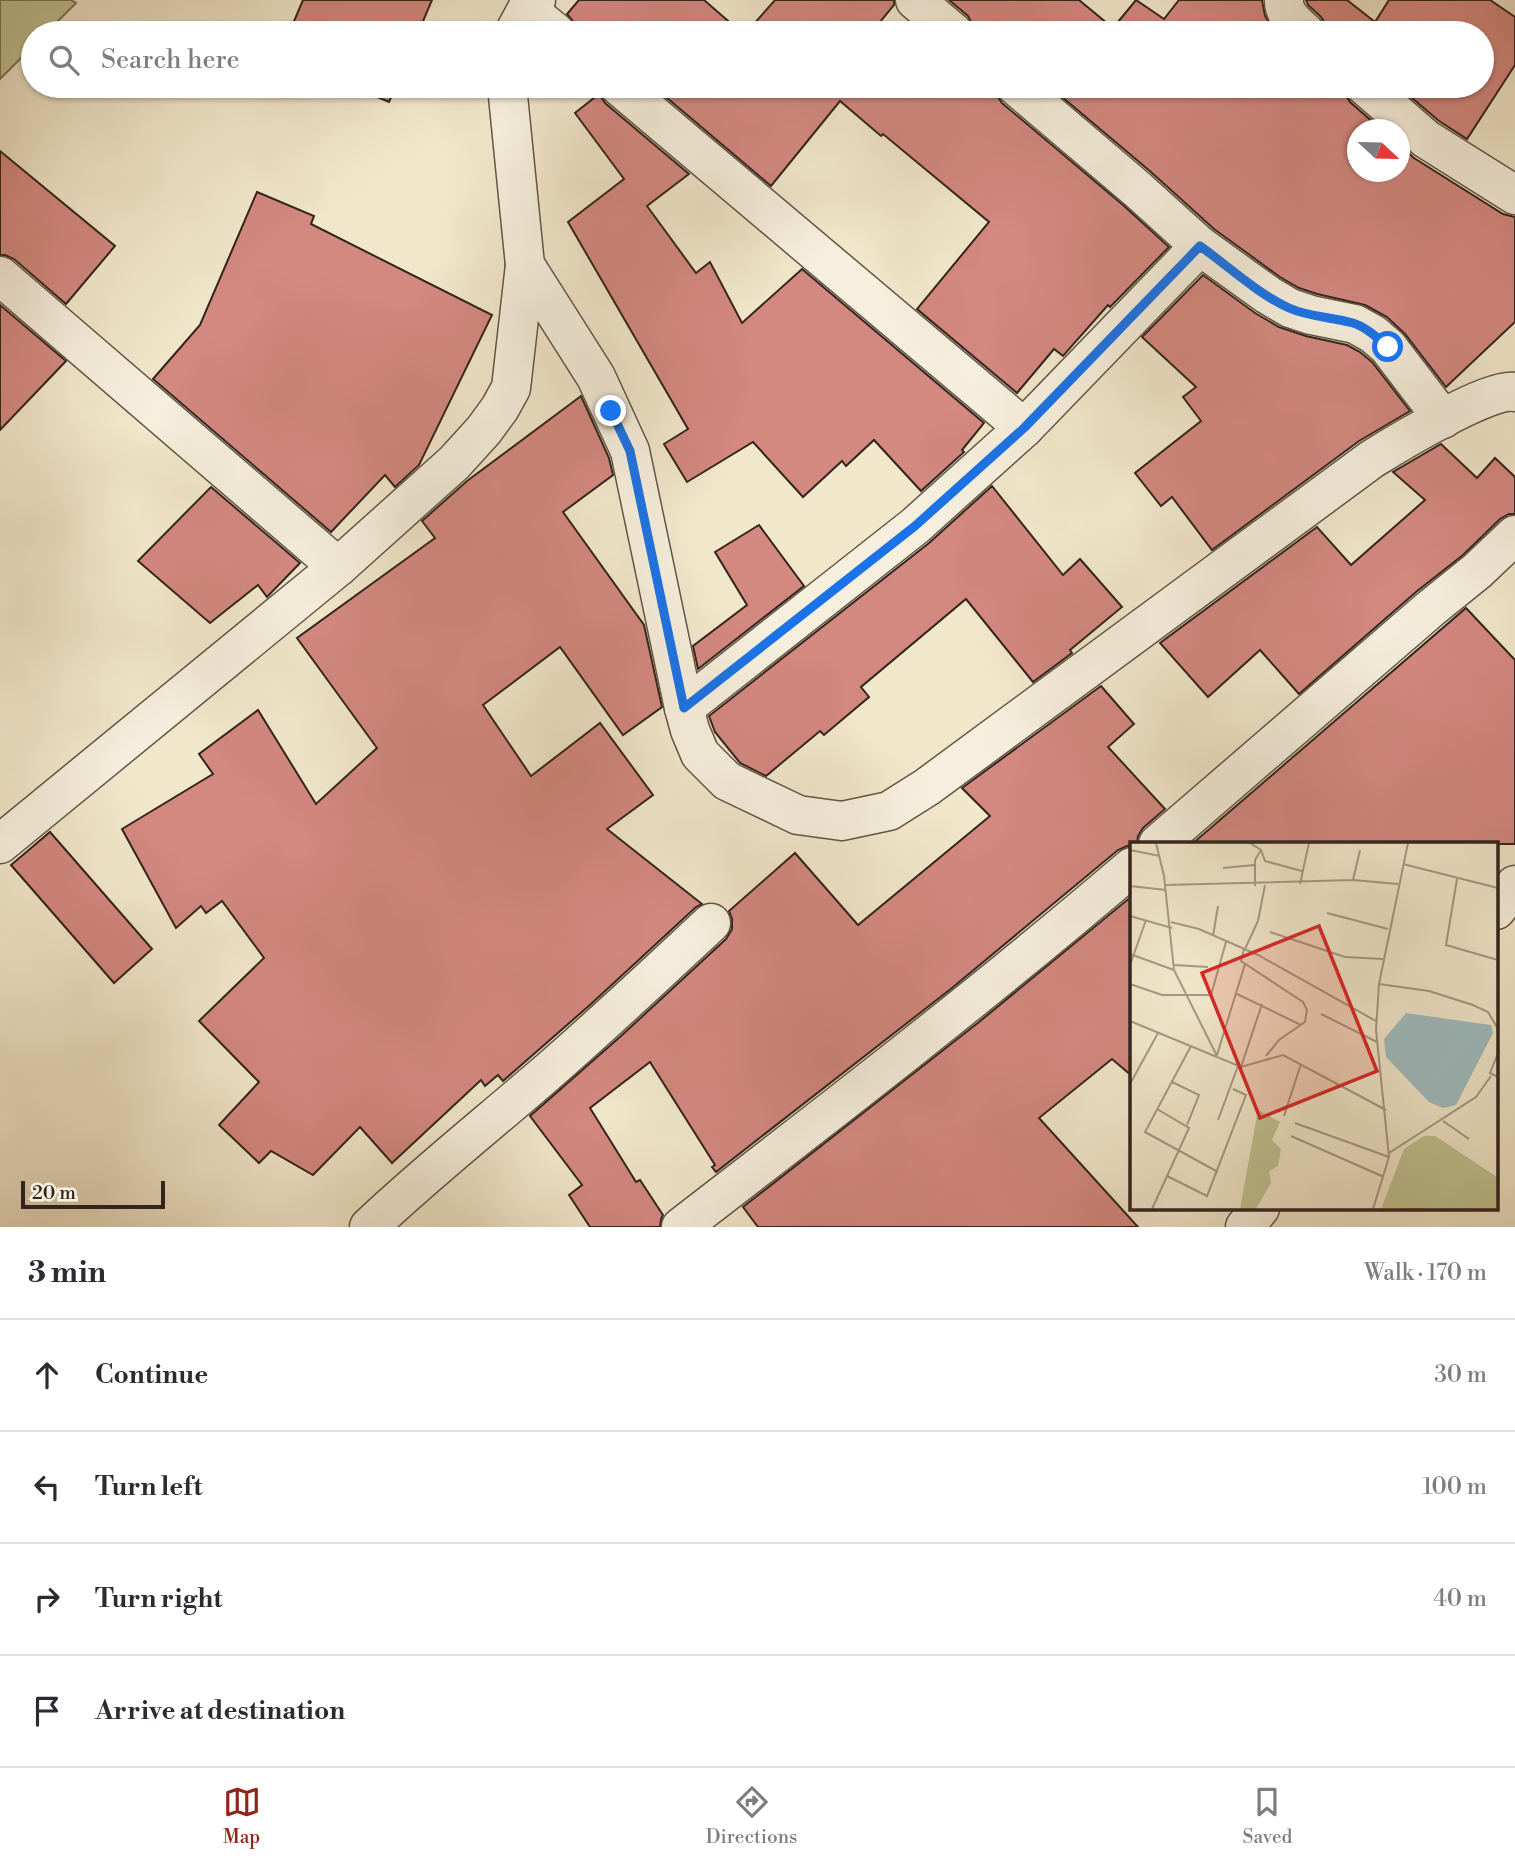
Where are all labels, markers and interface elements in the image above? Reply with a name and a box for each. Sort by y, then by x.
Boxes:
search box [21,21,1494,98]
icon: search [45,41,83,79]
text: Search here [101,44,240,76]
north arrow [1347,119,1410,182]
route start [1372,331,1403,362]
route end [595,395,626,426]
inset map [1130,842,1498,1210]
scale bar [21,1178,164,1210]
text: 20 m [32,1181,76,1205]
text: 3 min [28,1254,106,1292]
text: Walk · 170 m [1364,1259,1487,1287]
icon: ahead [28,1356,66,1394]
text: Continue [95,1359,208,1391]
text: 30 m [1434,1361,1487,1389]
icon: left [28,1468,66,1506]
text: Turn left [95,1471,203,1503]
text: 100 m [1422,1473,1487,1501]
icon: right [28,1580,66,1618]
text: Turn right [95,1583,223,1615]
text: 40 m [1433,1585,1487,1613]
icon: arrive [28,1692,66,1730]
text: Arrive at destination [95,1695,345,1727]
tab: Map [223,1783,261,1849]
tab: Directions [706,1783,797,1849]
tab: Saved [1243,1783,1292,1849]

